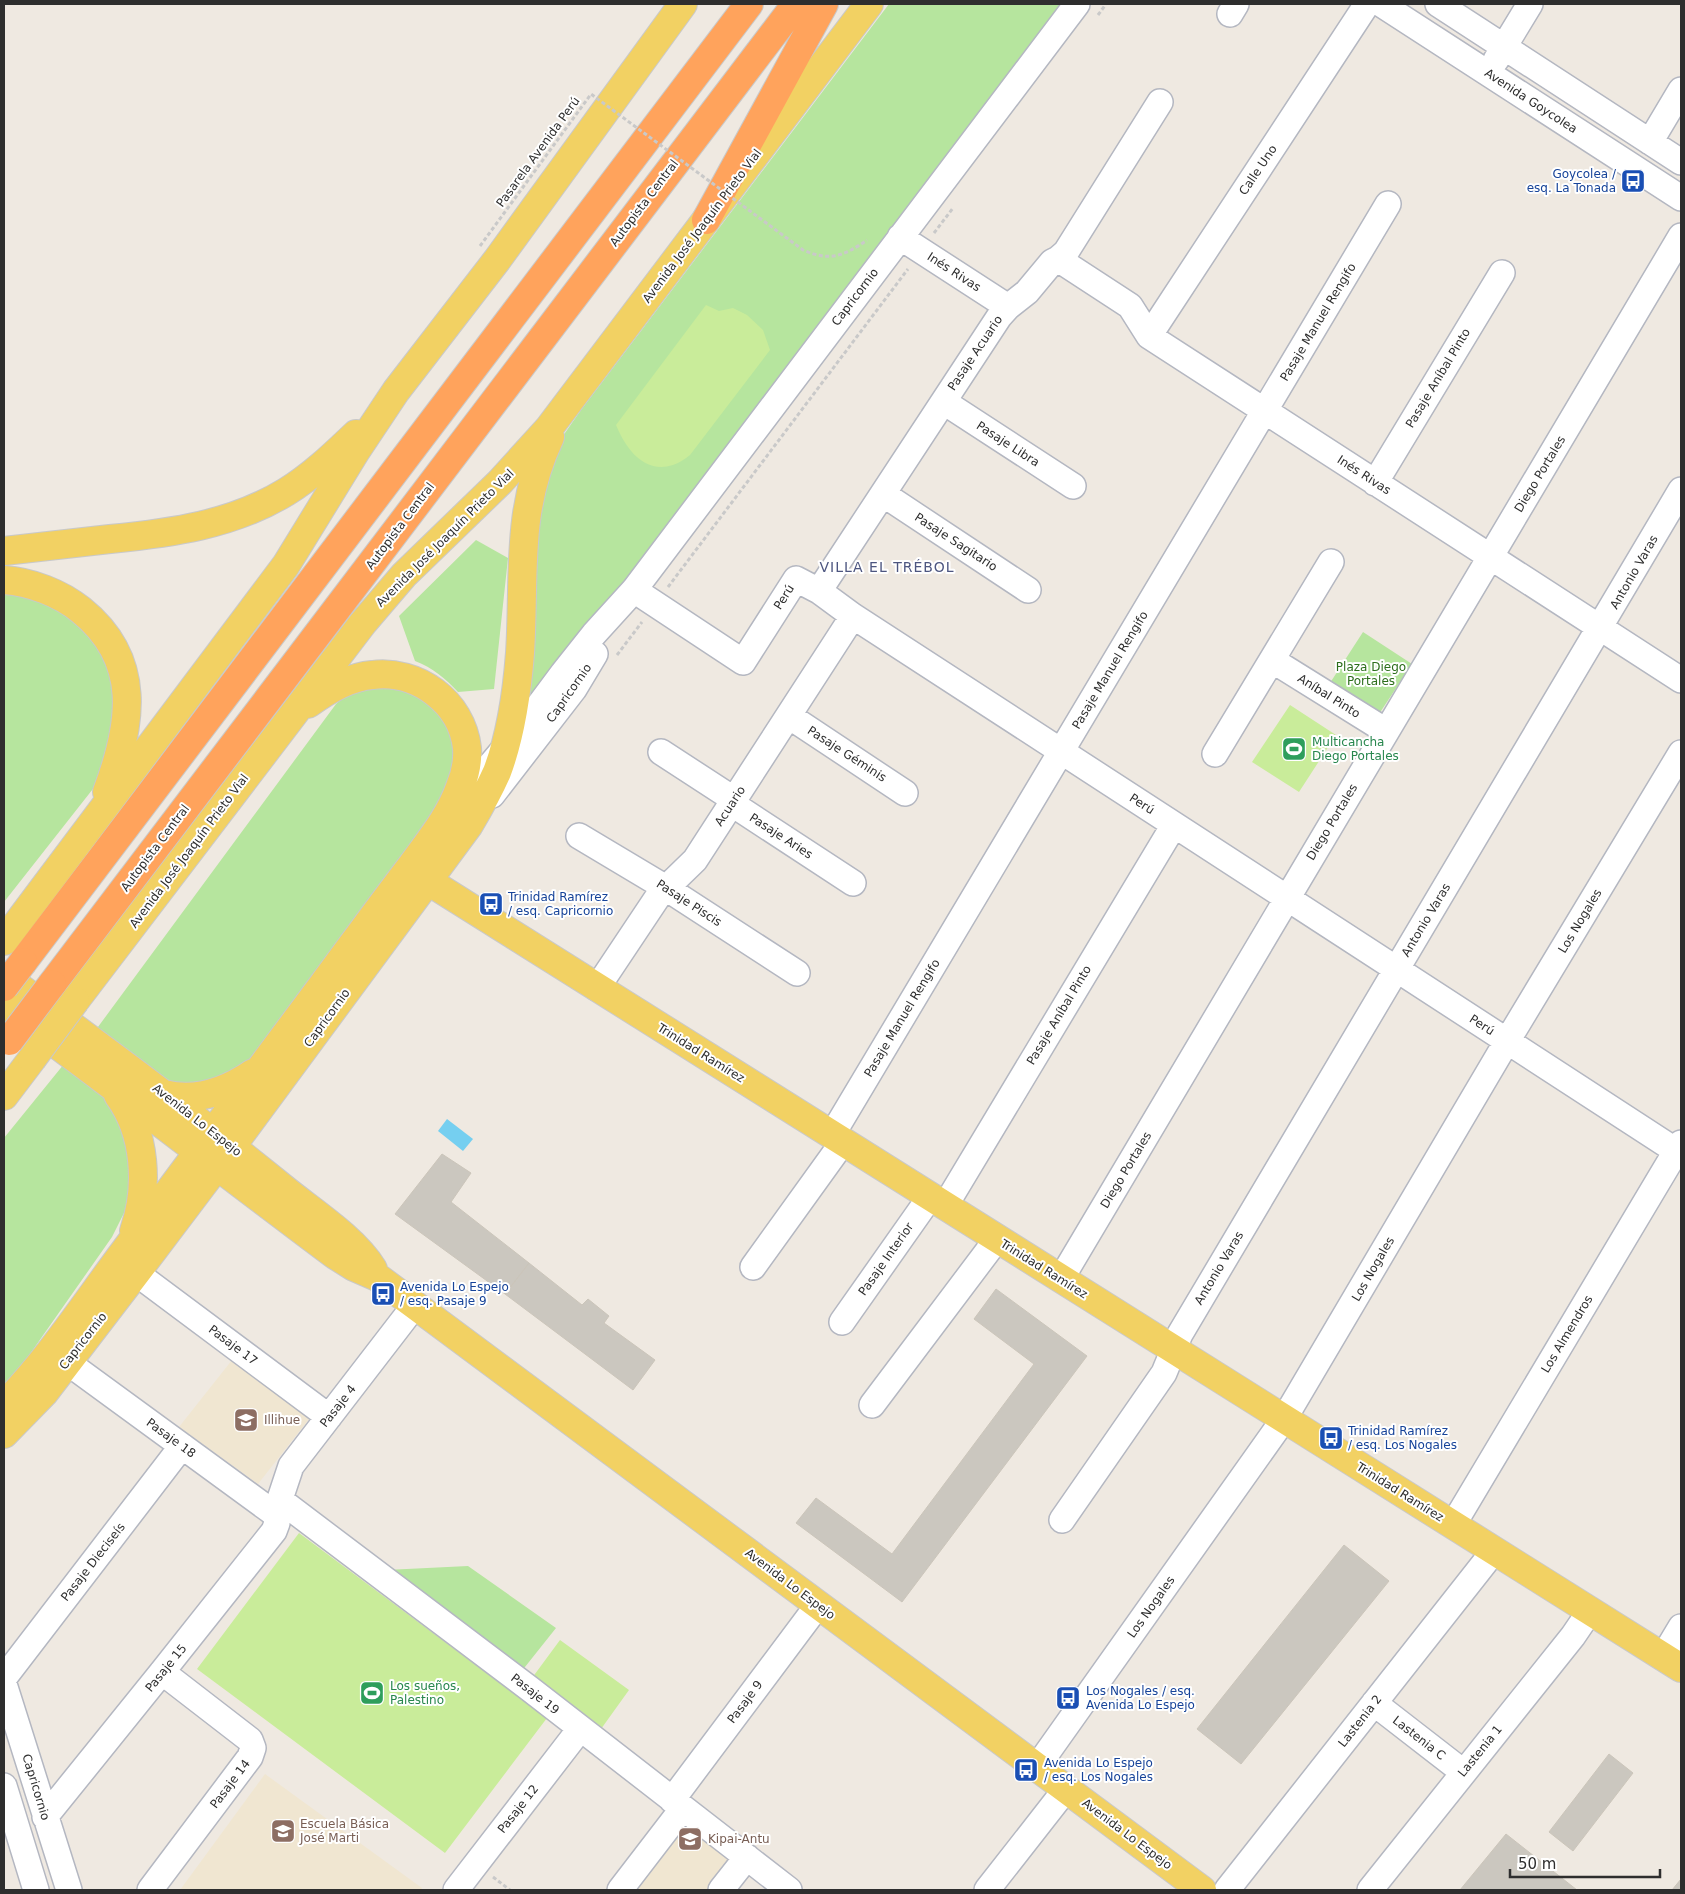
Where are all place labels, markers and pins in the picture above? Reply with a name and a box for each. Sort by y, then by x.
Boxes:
place label: Goycolea / esq. La Tonada [1527,167,1617,195]
bus stop icon: Goycolea / esq. La Tonada [1620,168,1646,194]
place label: Multicancha Diego Portales [1312,735,1399,763]
sports icon: Multicancha Diego Portales [1281,736,1307,762]
place label: Trinidad Ramírez / esq. Capricornio [507,890,613,918]
bus stop icon: Trinidad Ramírez / esq. Capricornio [478,891,504,917]
place label: Avenida Lo Espejo / esq. Pasaje 9 [400,1280,509,1308]
bus stop icon: Avenida Lo Espejo / esq. Pasaje 9 [370,1281,396,1307]
school or university icon: Illihue [233,1407,259,1433]
place label: Illihue [264,1413,300,1427]
place label: Trinidad Ramírez / esq. Los Nogales [1347,1424,1457,1452]
bus stop icon: Trinidad Ramírez / esq. Los Nogales [1318,1425,1344,1451]
place label: Los sueños, Palestino [390,1679,460,1707]
sports icon: Los sueños, Palestino [359,1680,385,1706]
place label: Los Nogales / esq. Avenida Lo Espejo [1086,1684,1195,1712]
bus stop icon: Los Nogales / esq. Avenida Lo Espejo [1055,1685,1081,1711]
place label: Avenida Lo Espejo / esq. Los Nogales [1044,1756,1153,1784]
bus stop icon: Avenida Lo Espejo / esq. Los Nogales [1013,1757,1039,1783]
place label: Escuela Básica José Marti [299,1817,389,1845]
school or university icon: Escuela Básica José Marti [270,1818,296,1844]
school or university icon: Kipai-Antu [677,1826,703,1852]
place label: Kipai-Antu [708,1832,770,1846]

